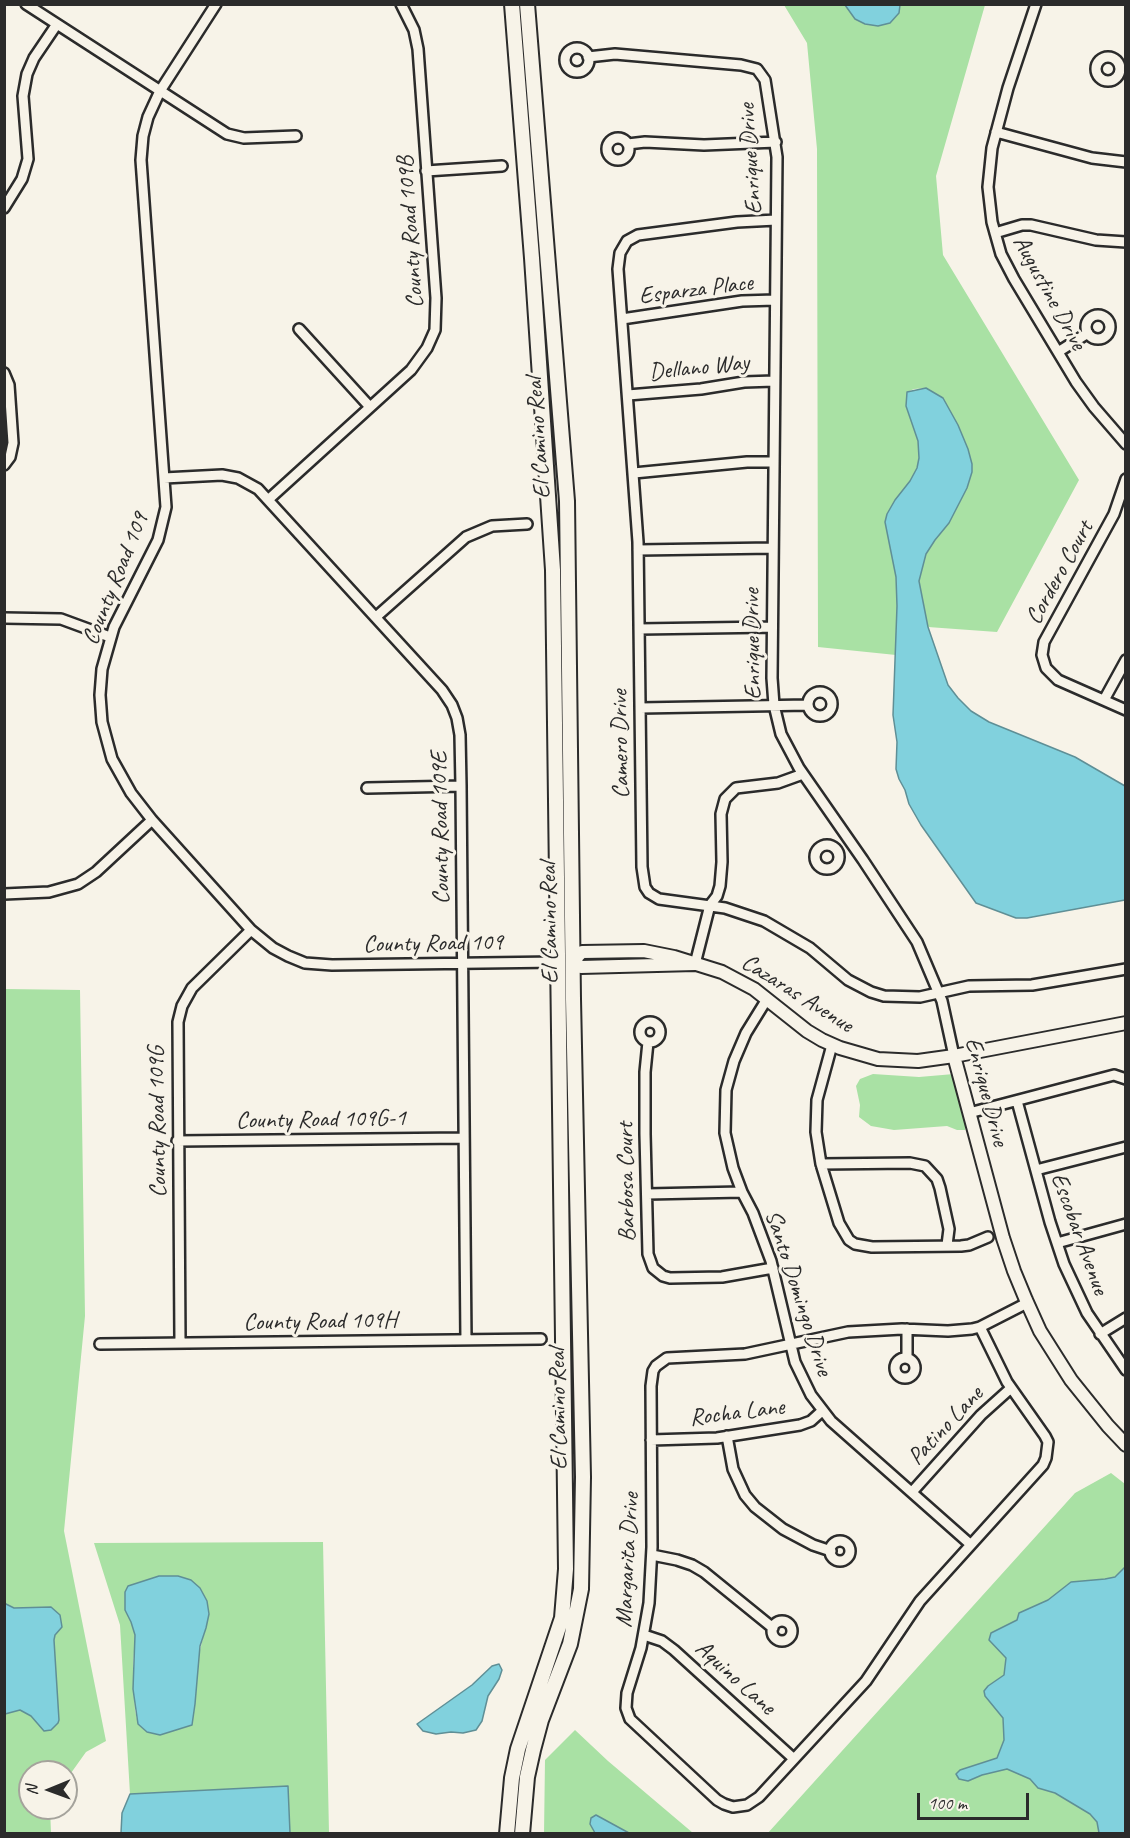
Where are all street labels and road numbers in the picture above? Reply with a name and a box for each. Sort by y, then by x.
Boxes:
street label: Enrique Drive [733,102,769,216]
street label: County Road 109B [391,155,431,309]
street label: Augustine Drive [1006,231,1092,355]
street label: Esparza Place [638,269,754,311]
street label: Dellano Way [648,348,750,388]
street label: El Camino Real [520,376,558,500]
street label: County Road 109 [76,509,156,649]
street label: Cordero Court [1020,516,1100,630]
street label: Enrique Drive [738,588,768,700]
street label: Camero Drive [606,689,636,799]
street label: County Road 109E [425,752,457,904]
street label: El Camino Real [535,862,565,984]
street label: County Road 109 [363,928,503,960]
street label: Cazaras Avenue [736,948,858,1040]
street label: Enrique Drive [958,1035,1014,1149]
street label: County Road 109G [142,1046,174,1198]
street label: County Road 109G-1 [236,1104,406,1136]
street label: Barbosa Court [612,1122,642,1242]
street label: Escobar Avenue [1044,1169,1114,1299]
street label: Santo Domingo Drive [758,1207,838,1379]
street label: County Road 109H [243,1306,397,1338]
street label: El Camino Real [544,1348,574,1470]
street label: Patino Lane [902,1381,990,1471]
street label: Rocha Lane [688,1393,786,1433]
street label: Margarita Drive [610,1492,646,1628]
street label: Aquino Lane [689,1634,781,1722]

